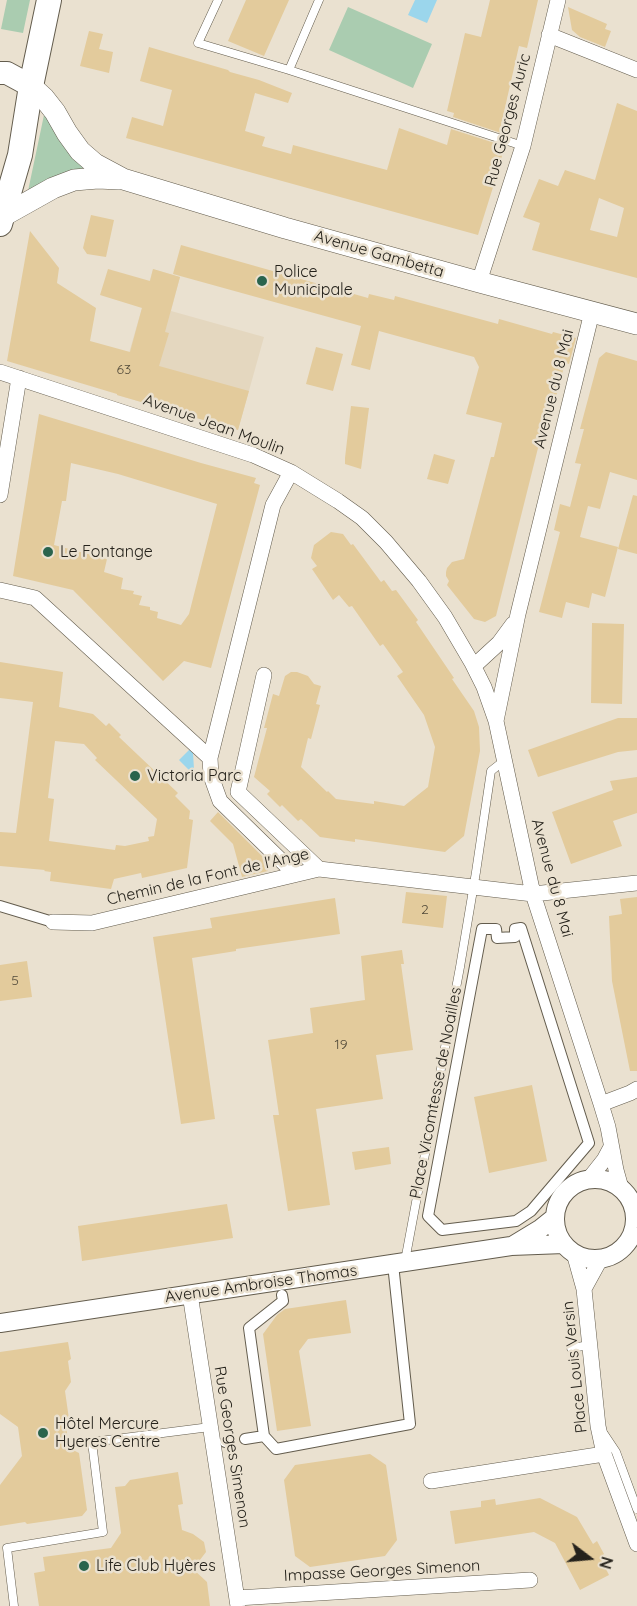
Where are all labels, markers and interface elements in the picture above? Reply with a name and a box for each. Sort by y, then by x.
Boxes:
street label: Rue Georges Auric [481,52,535,188]
street label: Avenue Gambetta [312,226,446,282]
place label: Police Municipale [274,262,353,300]
marker: Police Municipale [255,274,269,288]
street label: Avenue du 8 Mai [530,328,578,450]
house number: 63 [117,362,131,378]
street label: Avenue Jean Moulin [141,390,287,460]
place label: Le Fontange [60,542,153,562]
marker: Le Fontange [41,545,55,559]
place label: Victoria Parc [147,766,241,786]
marker: Victoria Parc [128,769,142,783]
street label: Avenue du 8 Mai [527,817,577,939]
street label: Chemin de la Font de l'Ange [105,844,311,910]
house number: 2 [421,902,429,918]
house number: 5 [11,973,19,989]
street label: Place Vicomtesse de Noailles [406,985,466,1201]
house number: 19 [335,1037,347,1053]
street label: Avenue Ambroise Thomas [164,1261,358,1307]
street label: Place Louis Versin [559,1300,591,1434]
street label: Rue Georges Simenon [210,1365,254,1529]
place label: Hôtel Mercure Hyeres Centre [55,1414,160,1452]
marker: Hôtel Mercure Hyeres Centre [36,1426,50,1440]
north arrow [559,1528,619,1588]
text: N [595,1555,618,1571]
place label: Life Club Hyères [96,1556,216,1576]
street label: Impasse Georges Simenon [283,1556,481,1586]
marker: Life Club Hyères [77,1559,91,1573]

